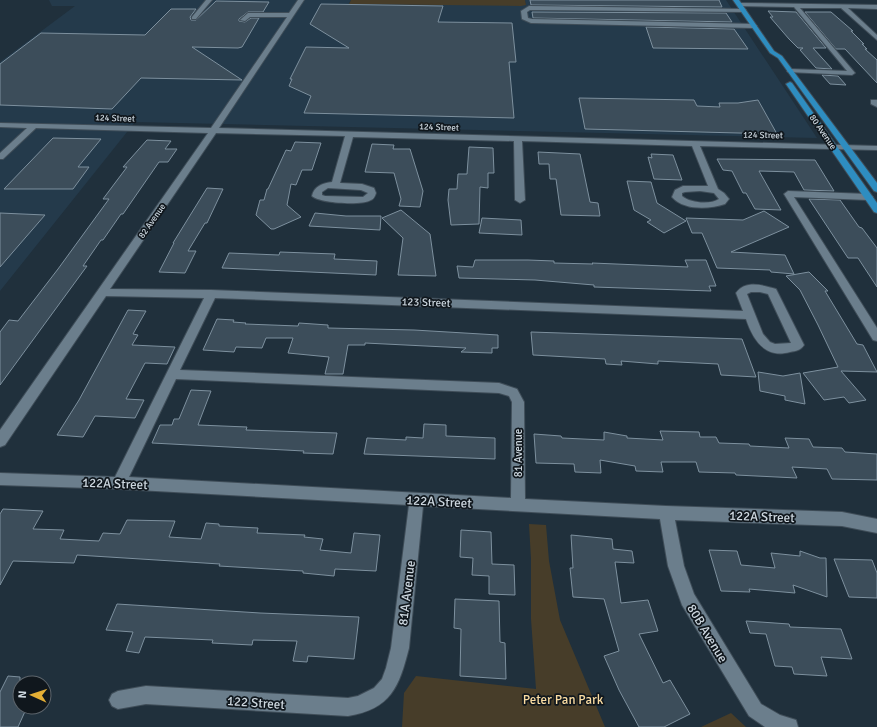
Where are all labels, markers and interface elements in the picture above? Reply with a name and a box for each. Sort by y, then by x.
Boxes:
street label: 124 Street [95,112,135,125]
street label: 80 Avenue [807,113,839,152]
street label: 124 Street [419,121,459,134]
street label: 124 Street [743,130,783,141]
street label: 82 Avenue [136,201,169,241]
street label: 123 Street [401,295,451,310]
street label: 81 Avenue [512,429,525,477]
street label: 122A Street [82,475,149,493]
street label: 122A Street [406,492,473,512]
street label: 122A Street [729,508,796,526]
street label: 81A Avenue [395,560,419,627]
street label: 80B Avenue [683,601,731,666]
north arrow [12,675,52,715]
text: N [16,690,29,699]
park label: Peter Pan Park [523,692,604,708]
street label: 122 Street [227,693,286,713]

